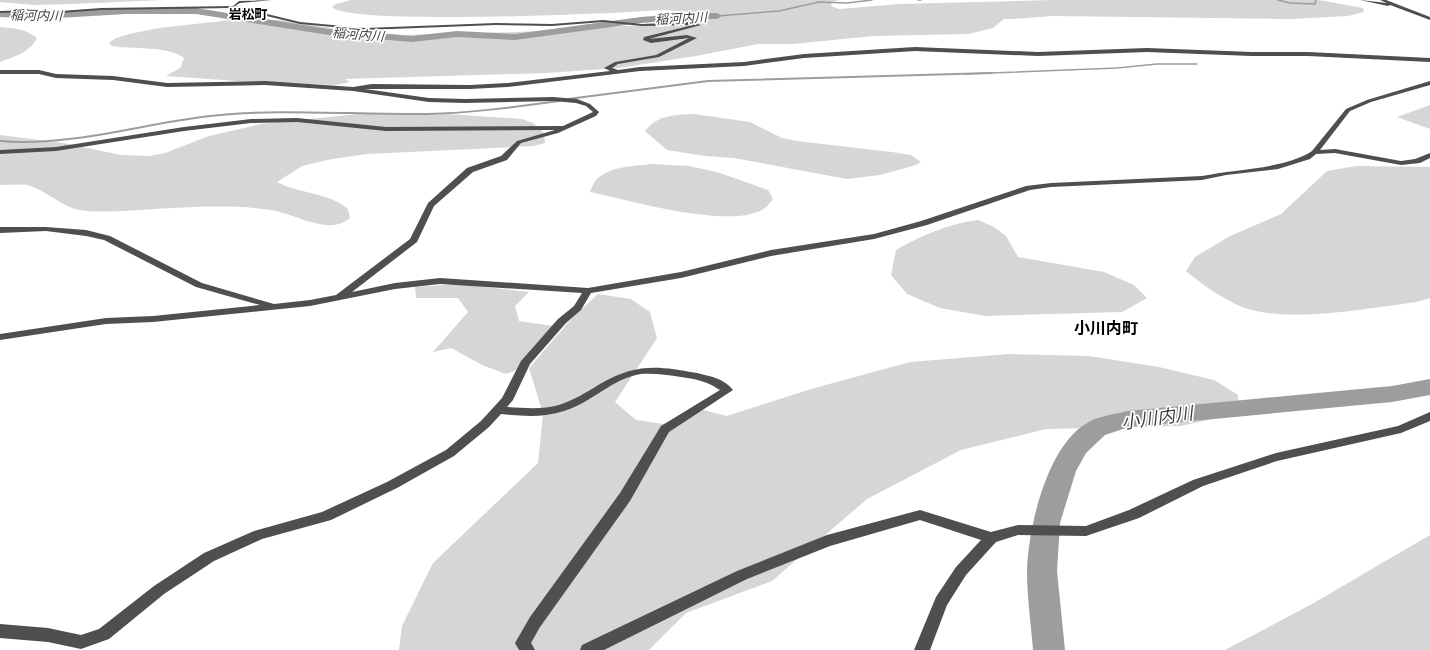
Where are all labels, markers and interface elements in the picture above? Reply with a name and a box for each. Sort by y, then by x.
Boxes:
district label: 岩松町 [228,4,268,24]
water label: 稲河内川 [10,5,64,25]
water label: 稲河内川 [655,7,709,29]
water label: 稲河内川 [331,22,387,46]
district label: 小川内町 [1074,316,1138,340]
water label: 小川内川 [1119,399,1196,436]

